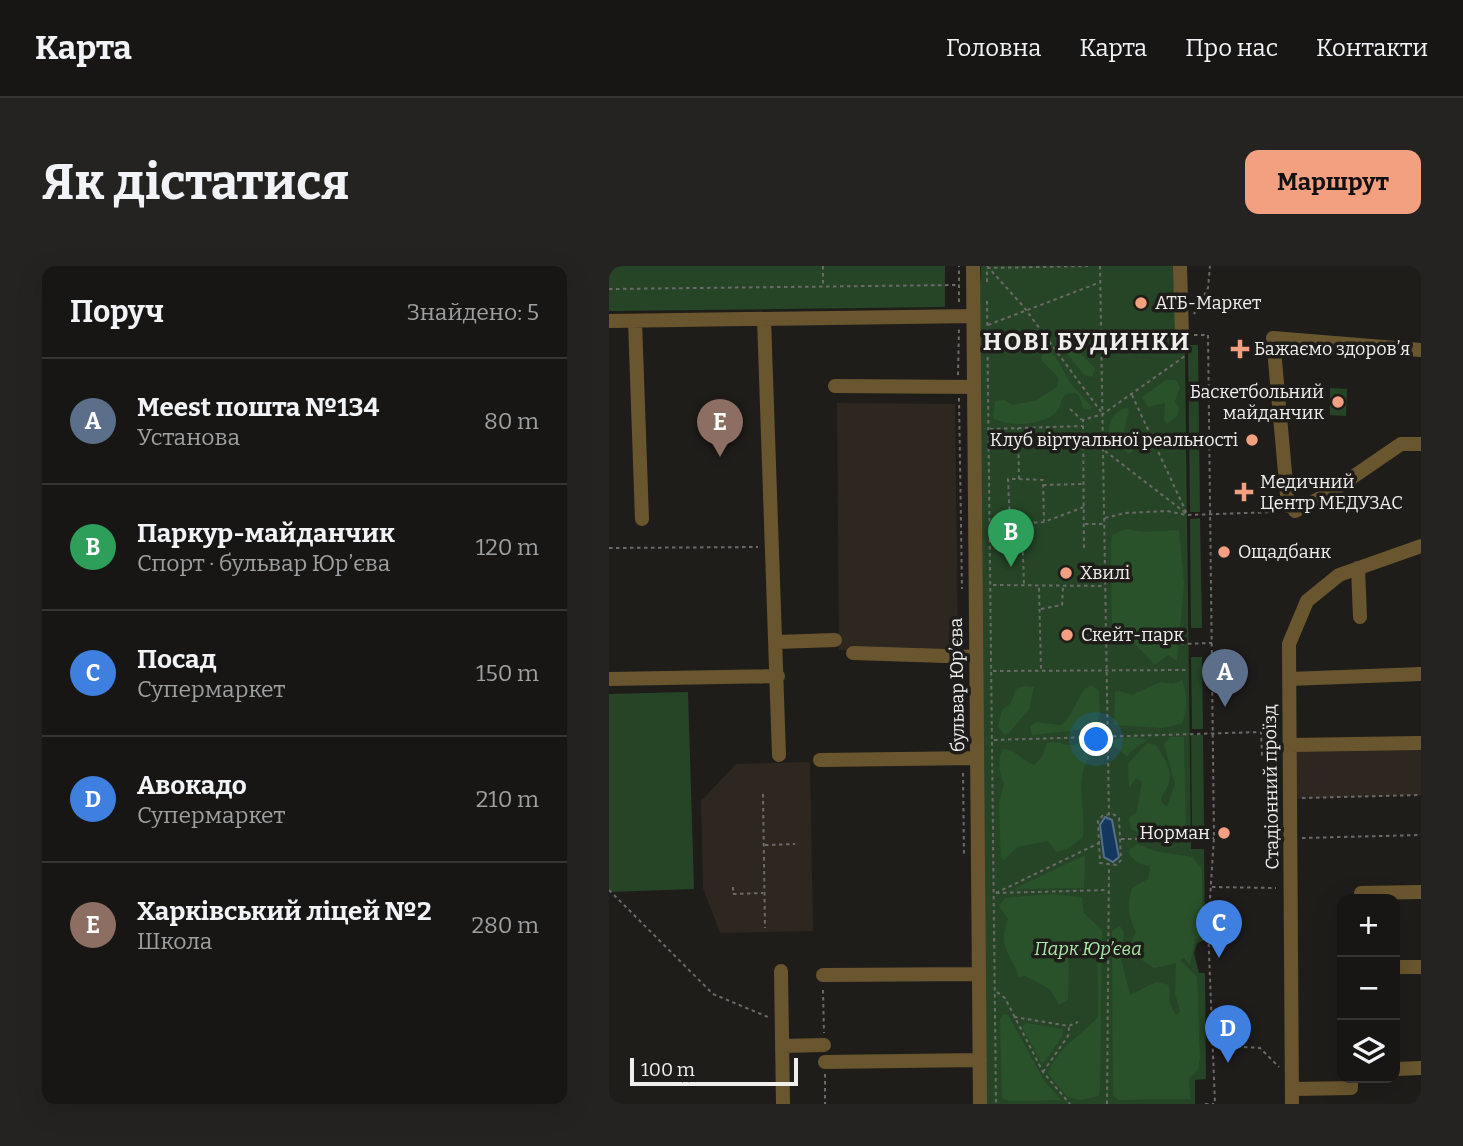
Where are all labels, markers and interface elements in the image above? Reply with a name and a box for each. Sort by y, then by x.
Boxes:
text: Карта [35,28,132,68]
text: Головна [946,34,1041,62]
text: Карта [1079,34,1147,62]
text: Про нас [1185,34,1278,62]
text: Контакти [1316,34,1428,62]
button: Маршрут [1245,150,1421,214]
text: Як дістатися [42,153,349,212]
place label: АТБ-Маркет [1155,292,1261,314]
text: Поруч [70,294,164,330]
marker: АТБ-Маркет [1133,295,1149,311]
text: Знайдено: 5 [407,298,539,326]
district label: НОВІ БУДИНКИ [983,328,1191,356]
place label: Бажаємо здоровʼя [1254,338,1410,360]
marker: Бажаємо здоровʼя [1232,341,1248,357]
place label: Баскетбольний майданчик [1190,381,1324,424]
text: Meest пошта №134 [137,392,379,423]
marker: Баскетбольний майданчик [1330,394,1346,410]
pin: E [697,399,743,457]
text: A [85,407,101,435]
text: 80 m [484,407,539,435]
text: Установа [137,423,240,451]
place label: Клуб віртуальної реальності [990,429,1238,451]
marker: Клуб віртуальної реальності [1244,432,1260,448]
place label: Медичний Центр МЕДУЗАС [1260,471,1403,514]
marker: Медичний Центр МЕДУЗАС [1234,482,1254,502]
pin: B [988,509,1034,567]
text: Паркур-майданчик [137,518,395,549]
text: B [86,533,100,561]
text: 120 m [476,533,539,561]
place label: Ощадбанк [1238,541,1331,563]
marker: Ощадбанк [1216,544,1232,560]
text: Спорт · бульвар Юрʼєва [137,549,390,577]
place label: Хвилі [1080,562,1130,584]
marker: Хвилі [1058,565,1074,581]
street label: бульвар Юрʼєва [945,617,969,752]
place label: Скейт-парк [1081,624,1185,646]
marker: Скейт-парк [1059,627,1075,643]
text: Посад [137,644,216,675]
pin: A [1202,649,1248,707]
text: C [86,659,100,687]
text: 150 m [476,659,539,687]
text: Супермаркет [137,675,285,703]
street label: Стадіонний проїзд [1259,704,1283,870]
your location [1079,722,1113,756]
text: Авокадо [137,770,247,801]
text: D [85,785,101,813]
text: 210 m [476,785,539,813]
text: Супермаркет [137,801,285,829]
place label: Норман [1140,822,1210,844]
marker: Норман [1216,825,1232,841]
map controls [1337,894,1400,1083]
button: + [1337,894,1400,957]
text: Харківський ліцей №2 [137,896,432,927]
pin: C [1196,900,1242,958]
text: E [86,911,100,939]
text: 280 m [471,911,539,939]
text: Школа [137,927,212,955]
park label: Парк Юр’єва [1034,938,1142,960]
button: − [1337,957,1400,1020]
pin: D [1205,1005,1251,1063]
button: layers [1337,1020,1400,1083]
scale bar [630,1055,798,1087]
text: 100 m [641,1058,695,1081]

